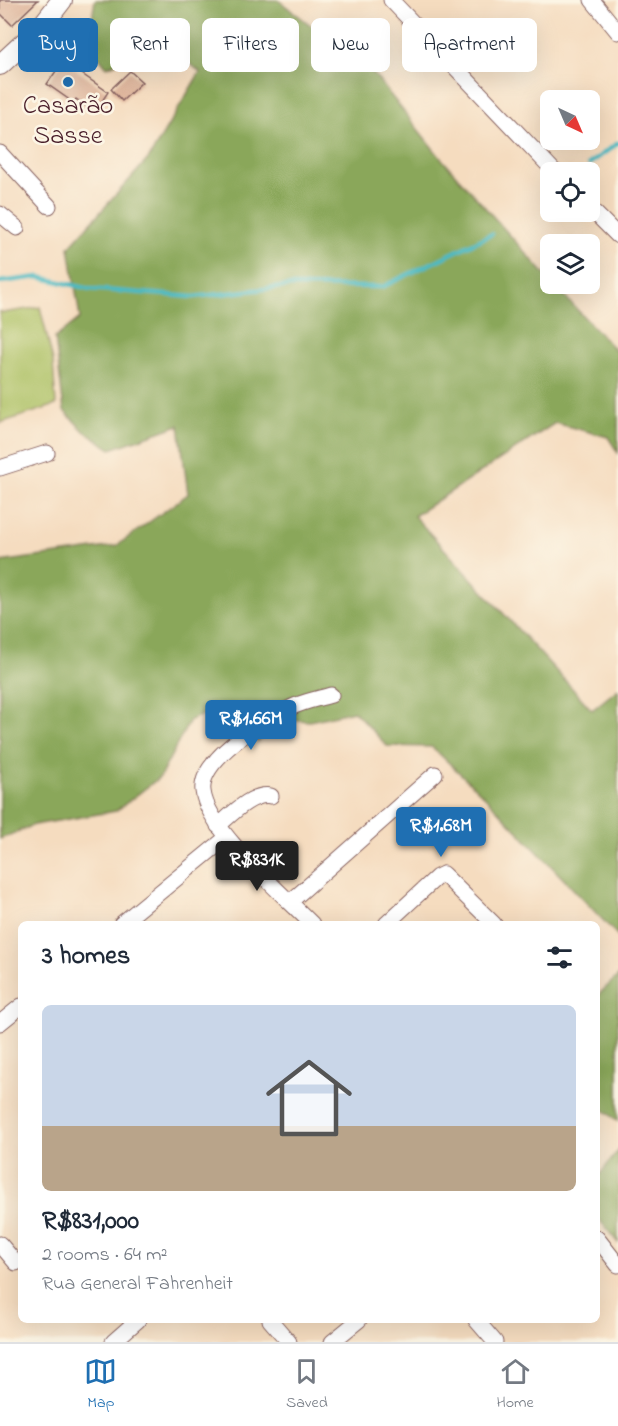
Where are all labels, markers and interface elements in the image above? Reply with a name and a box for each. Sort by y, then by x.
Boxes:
chip: Buy [18,18,98,72]
chip: Rent [110,18,190,72]
chip: Filters [202,18,299,72]
chip: New [311,18,390,72]
chip: Apartment [402,18,537,72]
marker: Casarão Sasse [61,75,75,89]
place label: Casarão Sasse [23,88,113,156]
north arrow [540,90,600,150]
map controls [540,90,600,294]
button: locate [540,162,600,222]
button: layers [540,234,600,294]
pin: R$1.66M [196,700,306,751]
text: R$1.66M [219,705,283,734]
pin: R$1.68M [386,807,496,858]
text: R$1.68M [410,812,472,841]
pin: R$831K [208,841,306,892]
text: R$831K [230,846,284,875]
text: 3 homes [42,938,130,976]
icon: filters [543,941,576,974]
icon: home [255,1044,363,1152]
text: R$831,000 [42,1203,139,1241]
text: 2 rooms · 64 m² [42,1241,167,1270]
text: Rua General Fahrenheit [42,1270,233,1299]
tab: Map [84,1355,117,1415]
tab: Saved [286,1355,328,1415]
tab: Home [496,1355,534,1415]

